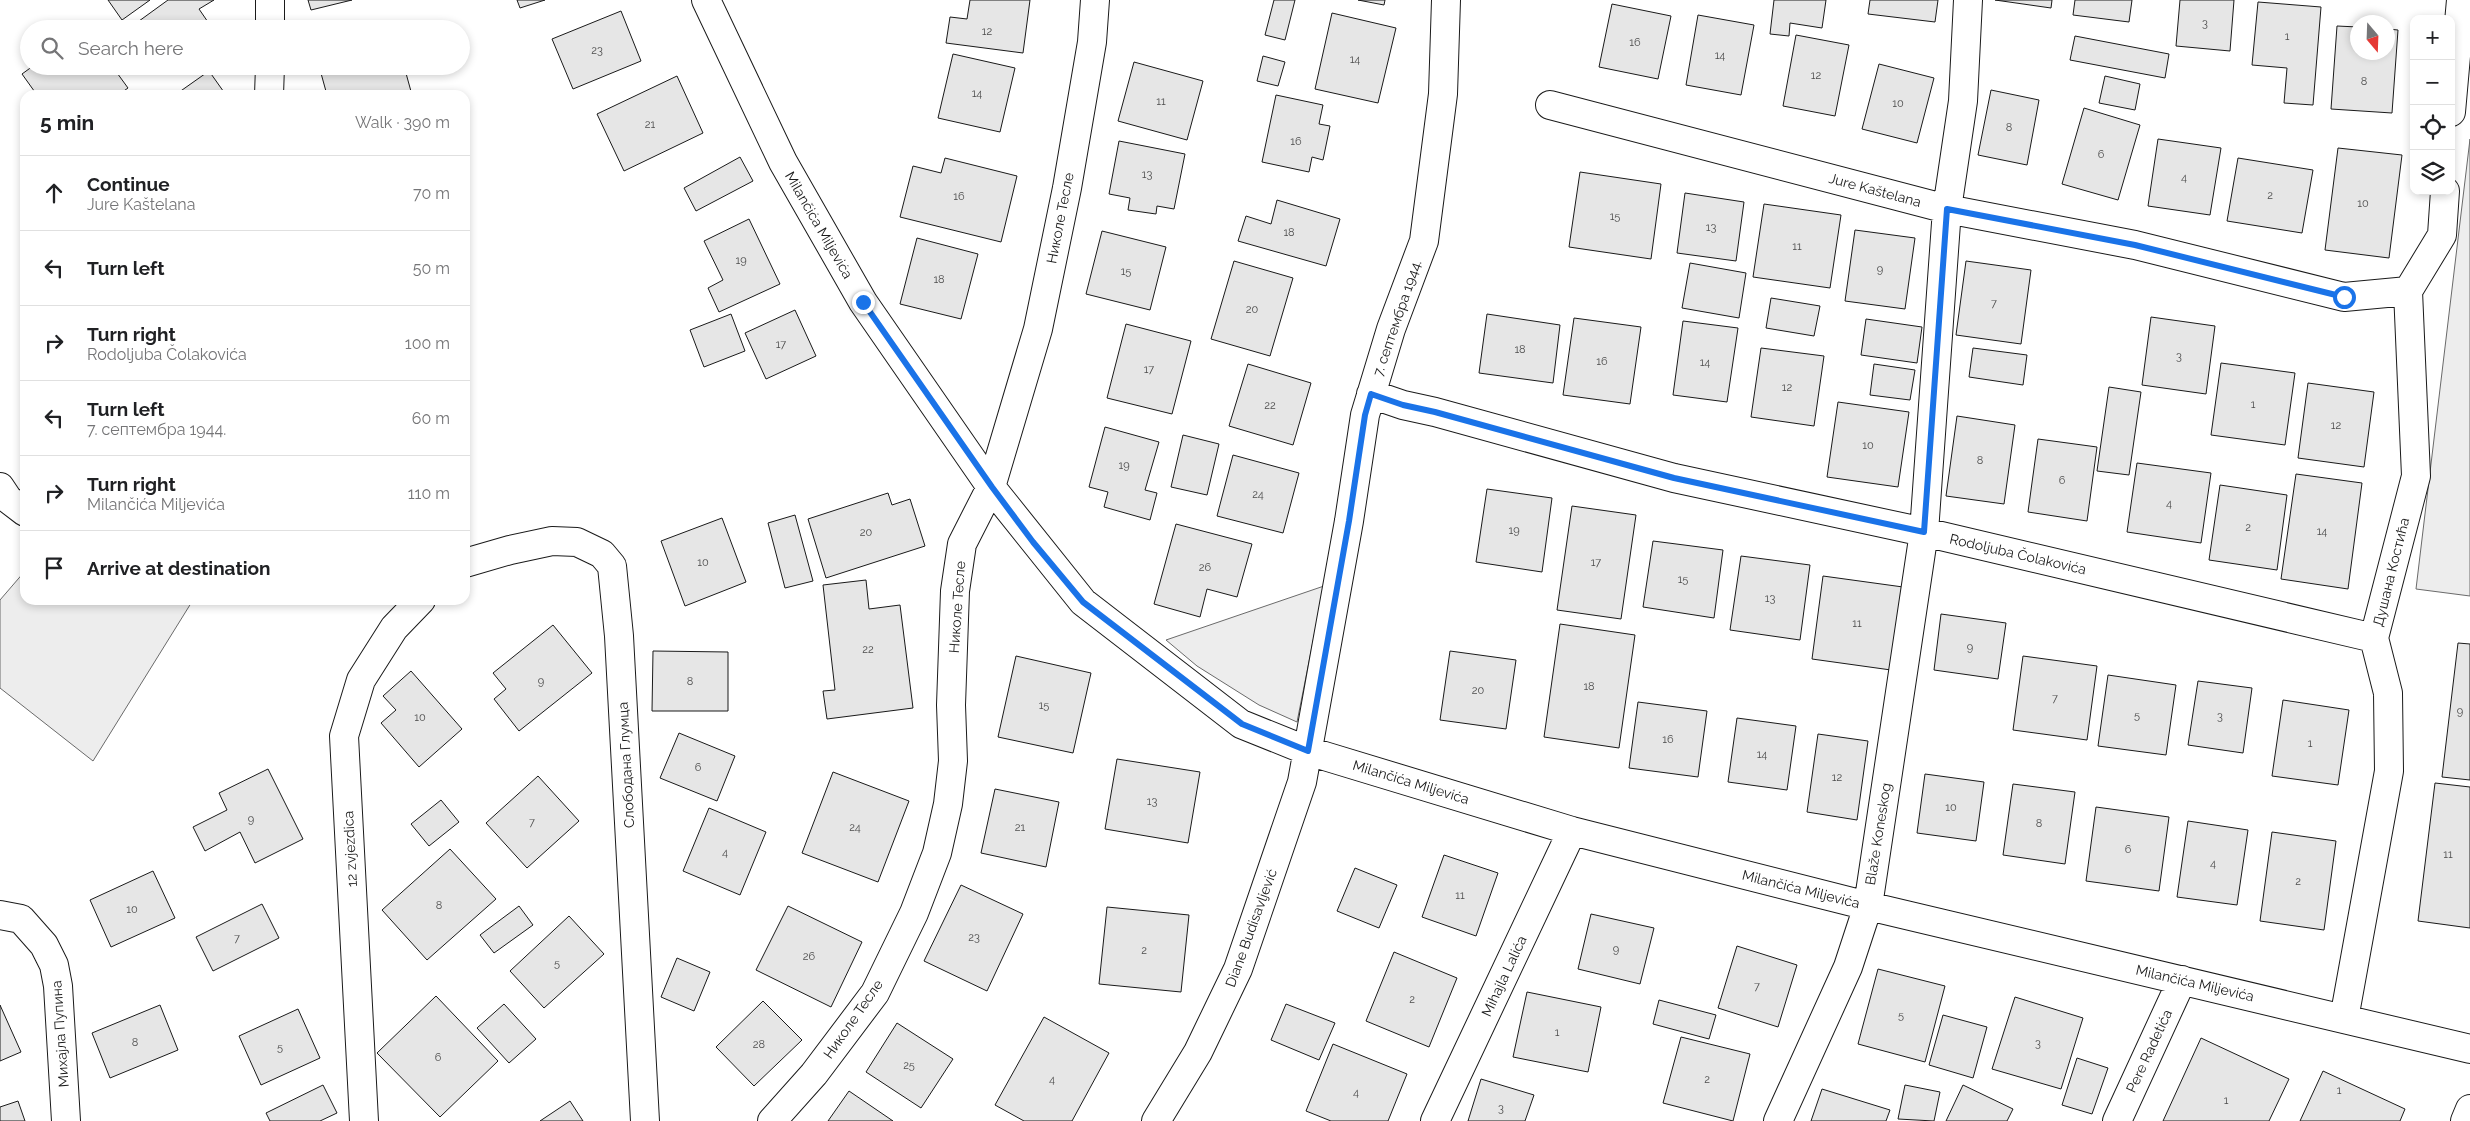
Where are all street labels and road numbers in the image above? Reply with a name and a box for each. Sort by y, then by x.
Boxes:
street label: Milančića Miljevića [782,169,856,281]
street label: Jure Kaštelana [1827,170,1923,210]
street label: Николе Тесле [1043,171,1077,265]
street label: 7. септембра 1944. [1370,258,1424,378]
street label: Душана Костића [2370,516,2412,628]
street label: Rodoljuba Čolakovića [1948,529,2088,578]
street label: Николе Тесле [946,560,968,654]
street label: Слободана Глумца [615,702,637,828]
street label: Milančića Miljevića [1351,757,1471,807]
street label: Blaže Koneskog [1862,782,1894,886]
street label: 12 zvjezdica [340,810,360,888]
street label: Diane Budisavljević [1222,866,1280,989]
street label: Milančića Miljevića [1741,867,1861,911]
street label: Mihajla Lalića [1478,933,1530,1019]
street label: Milančića Miljevića [2134,962,2256,1004]
street label: Николе Тесле [820,977,886,1061]
street label: Михајла Пупина [48,980,72,1088]
street label: Pere Radetića [2123,1007,2175,1095]

